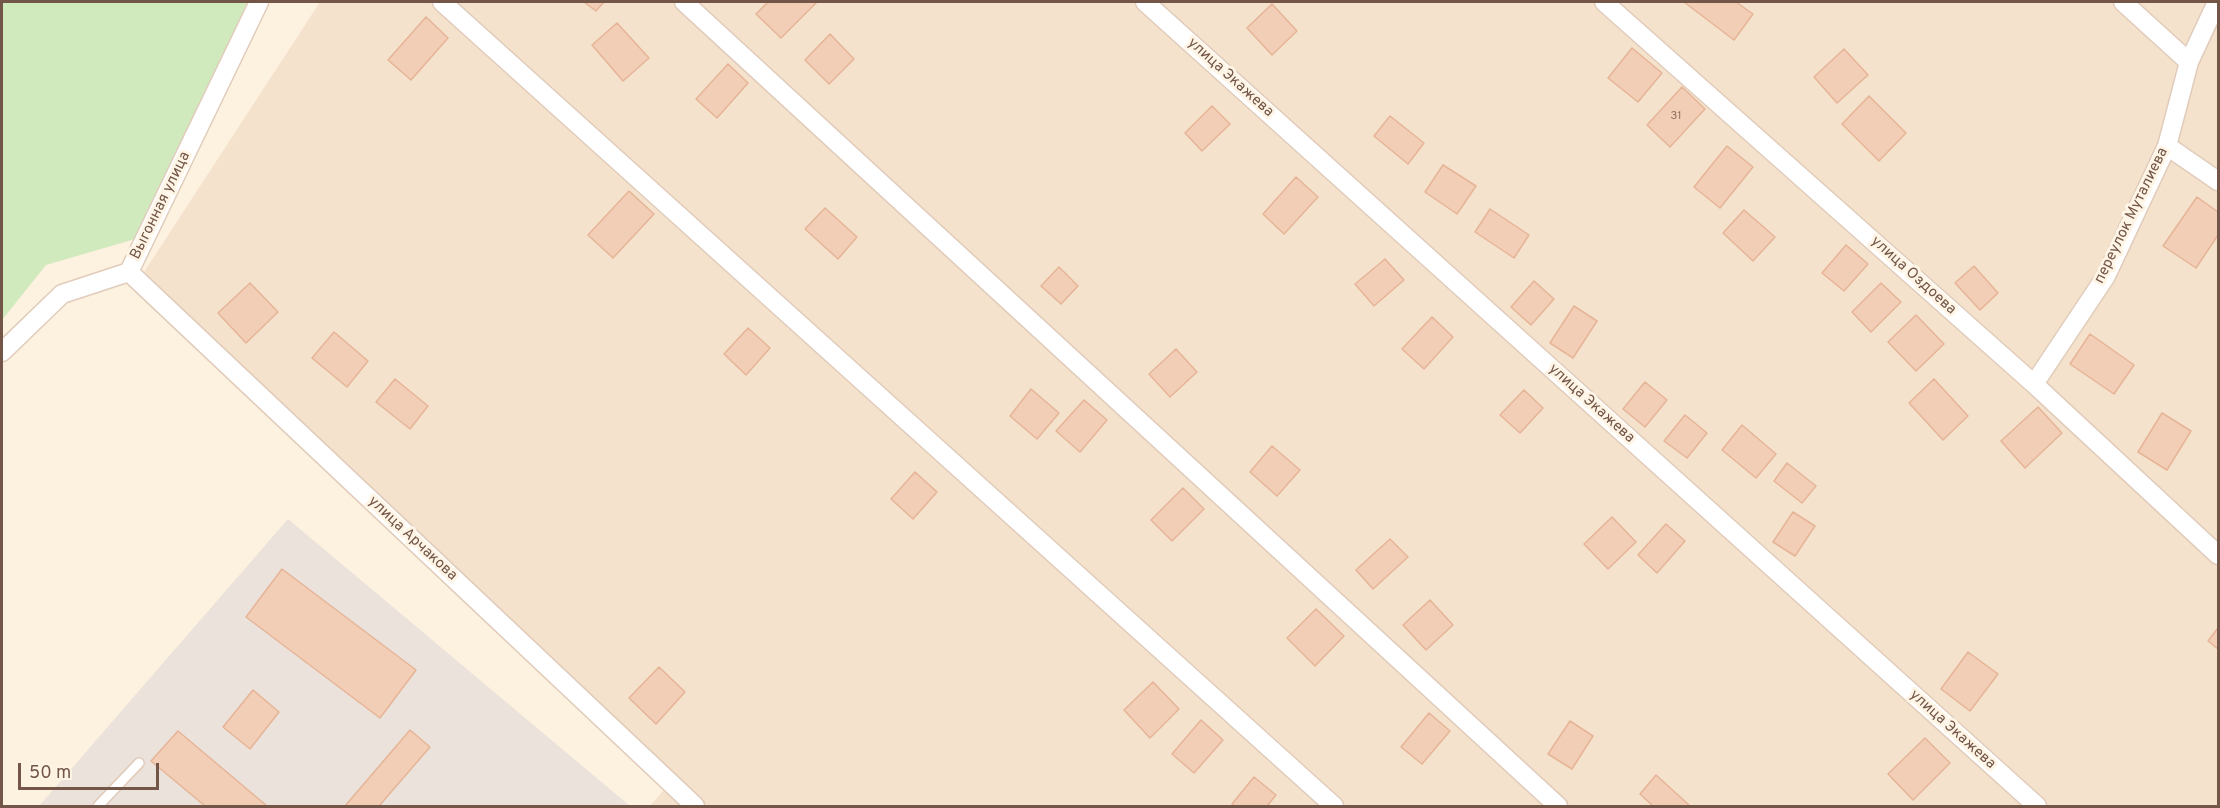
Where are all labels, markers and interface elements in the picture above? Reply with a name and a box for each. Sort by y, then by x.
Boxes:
street label: улица Экажева [1183,35,1277,121]
house number: 31 [1670,110,1682,124]
street label: переулок Муталиева [2091,145,2173,287]
street label: Выгонная улица [127,149,195,263]
street label: улица Оздоева [1867,233,1959,319]
street label: улица Экажева [1544,361,1638,447]
street label: улица Арчакова [364,493,460,585]
street label: улица Экажева [1905,687,1999,773]
scale bar [21,751,162,789]
text: 50 m [29,762,71,785]

